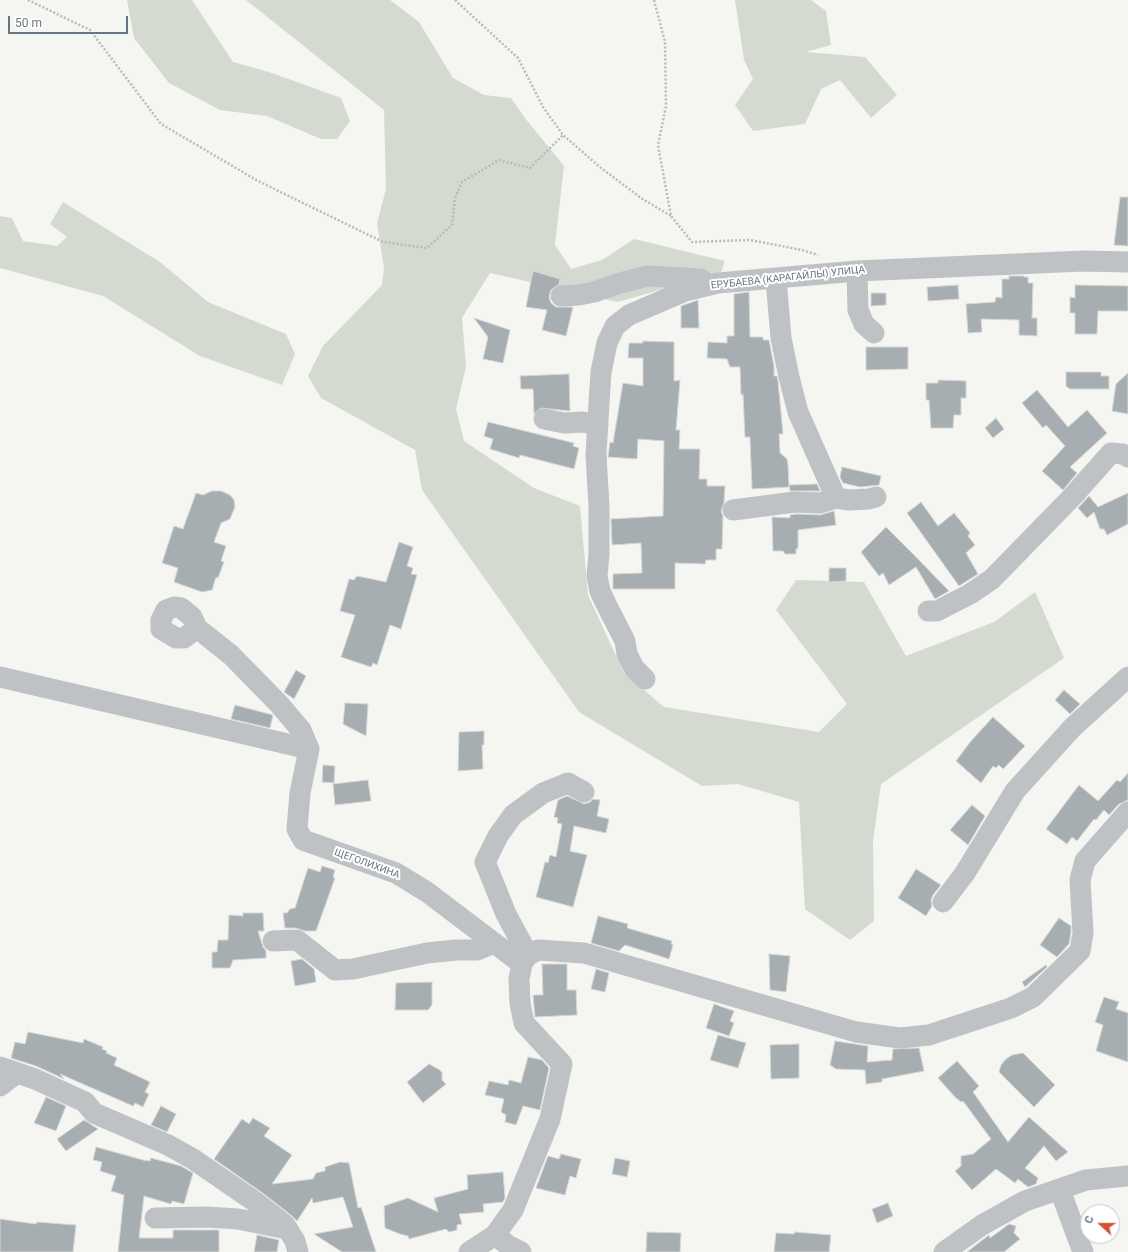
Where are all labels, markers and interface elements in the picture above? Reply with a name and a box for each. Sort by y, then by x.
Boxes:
scale bar [10,8,130,34]
text: 50 m [15,16,42,30]
street label: ЕРУБАЕВА (КАРАГАЙЛЫ) УЛИЦА [710,264,866,292]
street label: ЩЕГОЛИХИНА [333,847,401,881]
north arrow [1080,1204,1120,1244]
text: С [1082,1214,1097,1226]

